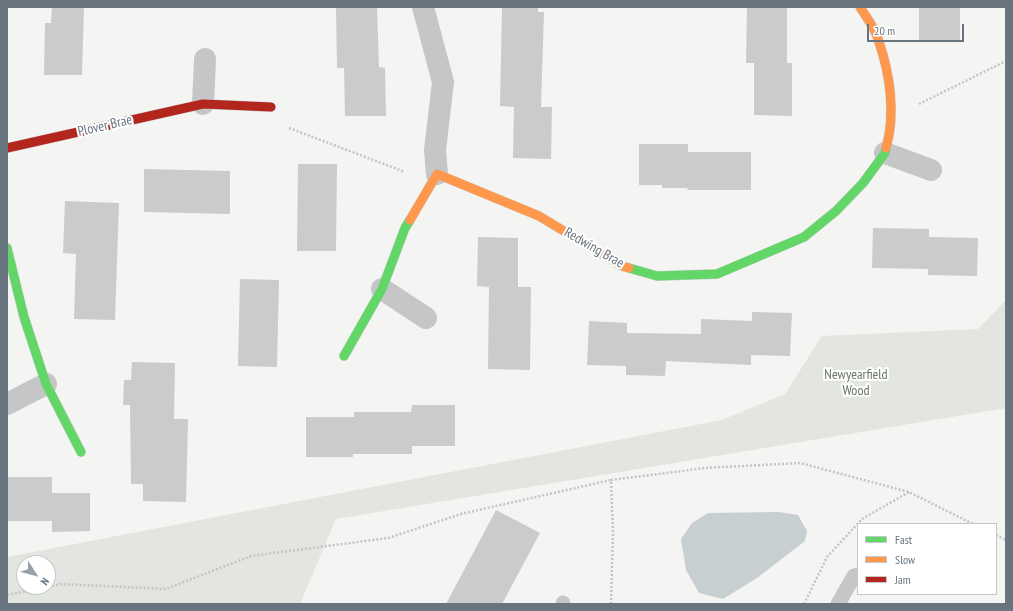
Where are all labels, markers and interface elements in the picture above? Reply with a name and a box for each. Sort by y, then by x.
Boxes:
scale bar [869,16,966,42]
text: 20 m [874,23,895,38]
street label: Plover Brae [76,112,134,140]
street label: Redwing Brae [561,224,627,272]
park label: Newyearfield Wood [824,367,888,400]
legend [857,523,997,595]
text: Fast [895,532,912,547]
text: Slow [895,552,915,567]
north arrow [16,555,56,595]
text: Jam [895,572,911,587]
text: N [37,575,52,588]

